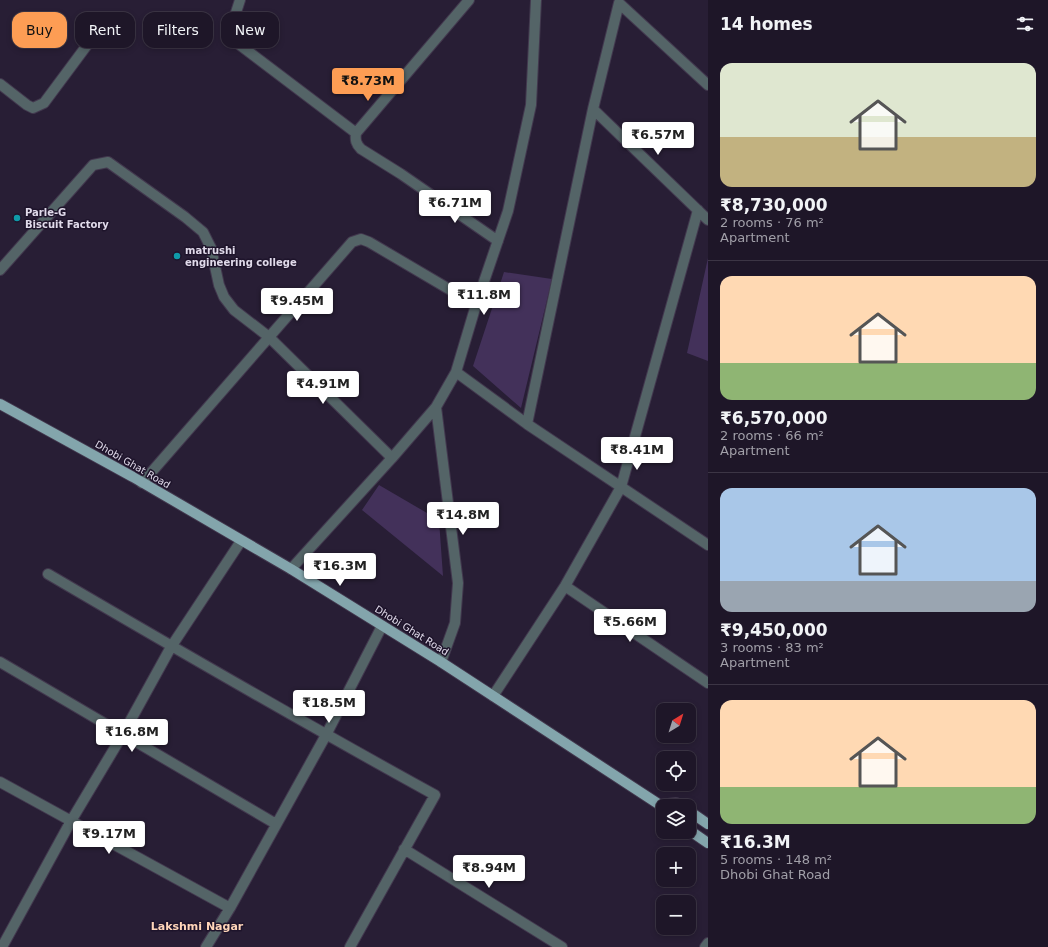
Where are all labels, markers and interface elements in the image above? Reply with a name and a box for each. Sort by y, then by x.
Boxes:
chip: Buy [12,12,67,48]
chip: Rent [75,12,135,48]
chip: Filters [143,12,213,48]
chip: New [221,12,279,48]
icon: filters [1014,13,1036,35]
text: 14 homes [720,14,813,34]
pin: ₹8.73M [335,68,401,102]
text: ₹8.73M [341,73,395,88]
icon: home [842,89,914,161]
pin: ₹6.57M [625,122,691,156]
text: ₹6.57M [631,127,685,142]
pin: ₹6.71M [422,190,488,224]
text: ₹6.71M [428,195,482,210]
text: ₹8,730,000 [720,195,828,215]
place label: Parle-G Biscuit Factory [25,207,109,230]
marker: Parle-G Biscuit Factory [12,213,22,223]
text: 2 rooms · 76 m² [720,215,824,230]
text: Apartment [720,230,790,245]
place label: matrushi engineering college [185,245,297,268]
marker: matrushi engineering college [172,251,182,261]
pin: ₹11.8M [451,282,517,316]
text: ₹11.8M [457,287,511,302]
pin: ₹9.45M [264,288,330,322]
text: ₹9.45M [270,293,324,308]
icon: home [842,302,914,374]
pin: ₹4.91M [290,371,356,405]
text: ₹4.91M [296,376,350,391]
text: ₹6,570,000 [720,408,828,428]
text: 2 rooms · 66 m² [720,428,824,443]
pin: ₹8.41M [604,437,670,471]
street label: Dhobi Ghat Road [93,438,172,490]
text: ₹8.41M [610,442,664,457]
text: Apartment [720,443,790,458]
pin: ₹14.8M [430,502,496,536]
text: ₹14.8M [436,507,490,522]
icon: home [842,514,914,586]
pin: ₹16.3M [307,553,373,587]
text: ₹16.3M [313,558,367,573]
street label: Dhobi Ghat Road [373,603,451,658]
pin: ₹5.66M [597,609,663,643]
text: ₹5.66M [603,614,657,629]
text: ₹9,450,000 [720,620,828,640]
text: 3 rooms · 83 m² [720,640,824,655]
text: Apartment [720,655,790,670]
pin: ₹18.5M [296,690,362,724]
text: ₹18.5M [302,695,356,710]
north arrow [656,703,696,743]
map controls [656,703,696,935]
pin: ₹16.8M [99,719,165,753]
text: ₹16.8M [105,724,159,739]
icon: home [842,726,914,798]
button: locate [656,751,696,791]
button: layers [656,799,696,839]
pin: ₹9.17M [76,821,142,855]
text: ₹9.17M [82,826,136,841]
text: ₹16.3M [720,832,791,852]
button: + [656,847,696,887]
text: 5 rooms · 148 m² [720,852,832,867]
pin: ₹8.94M [456,855,522,889]
text: ₹8.94M [462,860,516,875]
text: Dhobi Ghat Road [720,867,830,882]
button: − [656,895,696,935]
district label: Lakshmi Nagar [151,920,244,933]

